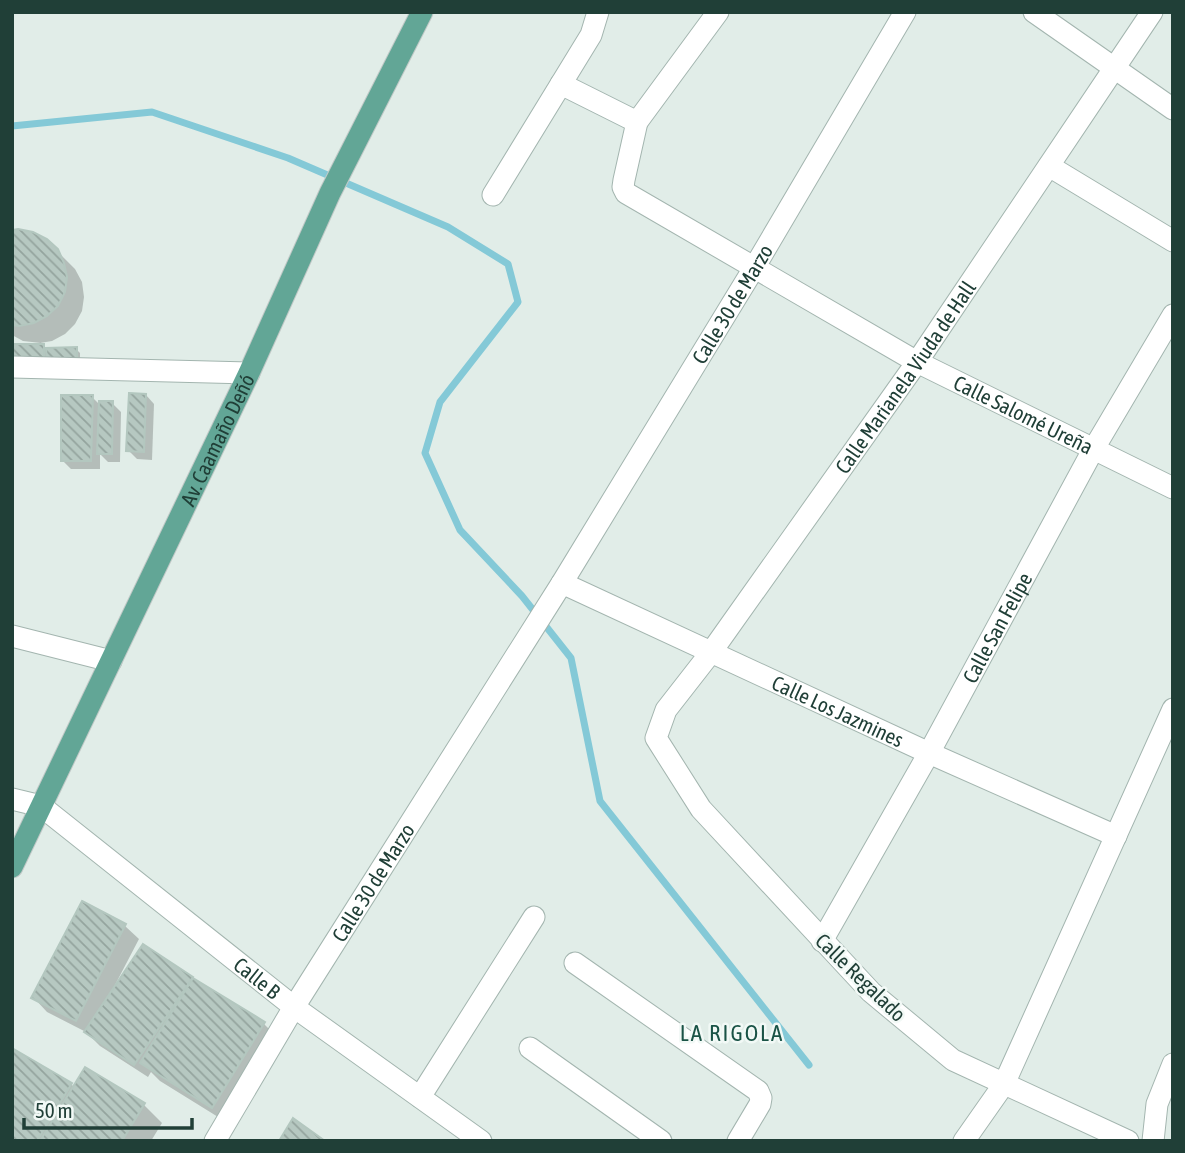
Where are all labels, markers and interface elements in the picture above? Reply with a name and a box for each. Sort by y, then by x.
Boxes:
street label: Calle 30 de Marzo [687,240,777,368]
street label: Calle Marianela Viuda de Hall [830,276,980,478]
street label: Av. Caamaño Deñó [175,370,259,509]
street label: Calle Salomé Ureña [950,370,1097,459]
street label: Calle San Felipe [957,568,1036,687]
street label: Calle Los Jazmines [768,670,907,752]
street label: Calle 30 de Marzo [327,819,419,946]
street label: Calle Regalado [811,928,911,1026]
street label: Calle B [229,952,285,1004]
district label: LA RIGOLA [680,1020,784,1046]
scale bar [24,1086,192,1130]
text: 50 m [35,1098,73,1122]

